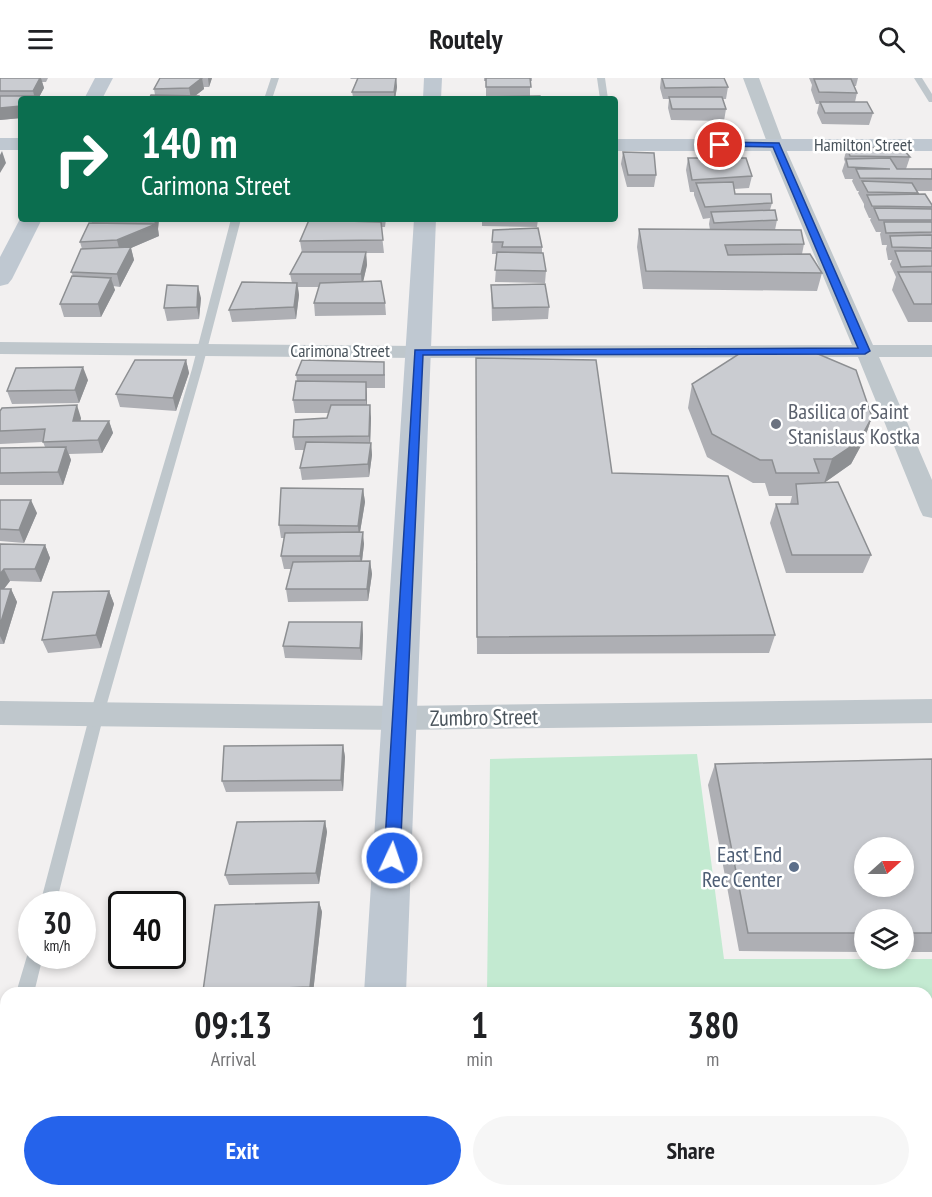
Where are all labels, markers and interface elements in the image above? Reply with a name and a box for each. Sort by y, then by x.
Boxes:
text: Routely [429,22,503,56]
icon: menu [24,23,57,56]
icon: search [875,23,908,56]
text: 140 m [141,115,238,170]
pin [694,119,745,170]
icon: right [42,120,120,198]
icon: arrive [703,128,736,161]
street label: Hamilton Street [814,133,912,156]
text: Carimona Street [141,168,291,202]
street label: Carimona Street [290,339,390,362]
place label: Basilica of Saint Stanislaus Kostka [788,397,920,450]
marker: Basilica of Saint Stanislaus Kostka [769,417,783,431]
street label: Zumbro Street [430,702,538,732]
position arrow [360,826,424,890]
north arrow [854,837,914,897]
map controls [854,837,914,969]
place label: East End Rec Center [702,840,782,893]
marker: East End Rec Center [787,860,801,874]
speed limit sign: 40 [108,891,186,969]
text: 30 [43,903,71,942]
button: layers [854,909,914,969]
text: km/h [44,936,70,955]
text: 09:13 [194,1001,272,1048]
text: 1 [471,1001,488,1048]
text: 380 [687,1001,739,1048]
text: Arrival [211,1046,256,1072]
text: min [467,1046,493,1072]
text: m [706,1046,719,1072]
button: Exit [24,1116,461,1185]
button: Share [473,1116,909,1185]

